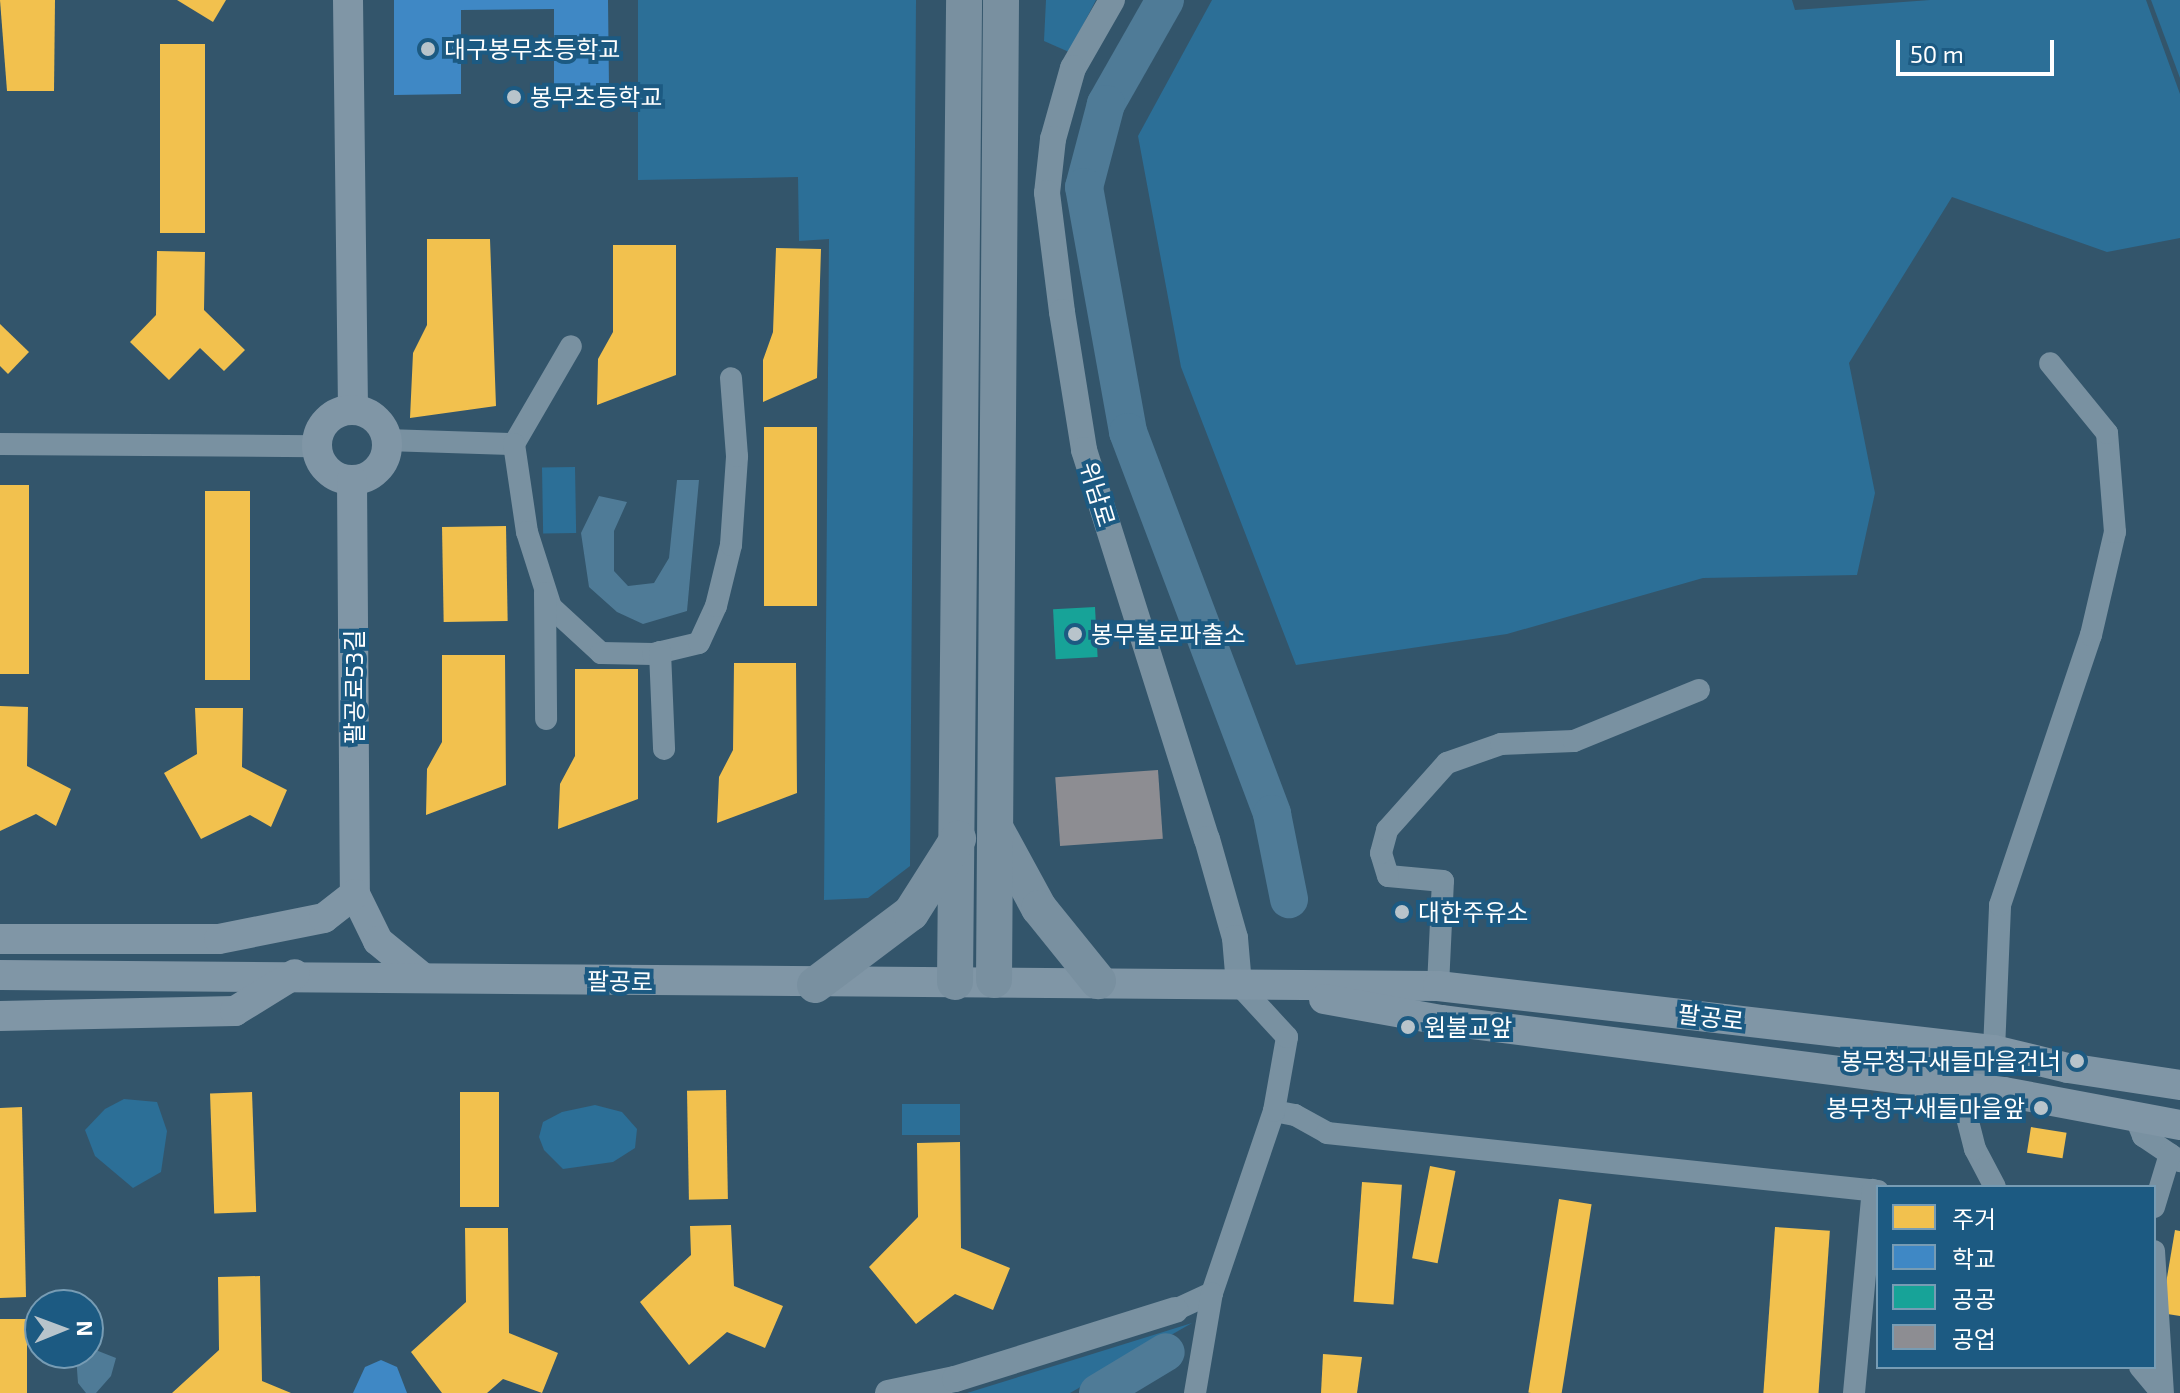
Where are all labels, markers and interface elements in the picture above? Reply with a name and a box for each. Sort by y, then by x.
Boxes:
scale bar [1900,24,2058,74]
place label: 대구봉무초등학교 [444,35,621,63]
text: 50 m [1910,39,1964,68]
marker: 대구봉무초등학교 [419,40,437,58]
place label: 봉무초등학교 [530,83,662,111]
marker: 봉무초등학교 [505,88,523,106]
street label: 위남로 [1075,458,1121,530]
place label: 봉무불로파출소 [1091,620,1246,648]
marker: 봉무불로파출소 [1066,625,1084,643]
street label: 팔공로53길 [340,630,368,744]
place label: 대한주유소 [1418,898,1528,926]
marker: 대한주유소 [1393,903,1411,921]
street label: 팔공로 [587,966,653,996]
street label: 팔공로 [1676,999,1746,1035]
place label: 원불교앞 [1424,1013,1512,1041]
marker: 원불교앞 [1399,1018,1417,1036]
place label: 봉무청구새들마을건너 [1840,1047,2061,1075]
marker: 봉무청구새들마을건너 [2068,1052,2086,1070]
place label: 봉무청구새들마을앞 [1826,1094,2025,1122]
marker: 봉무청구새들마을앞 [2032,1099,2050,1117]
legend [1876,1185,2156,1369]
text: 주거 [1952,1204,1996,1233]
text: 학교 [1952,1244,1996,1273]
text: 공공 [1952,1284,1996,1313]
north arrow [24,1289,104,1369]
text: N [73,1320,99,1337]
text: 공업 [1952,1324,1996,1353]

